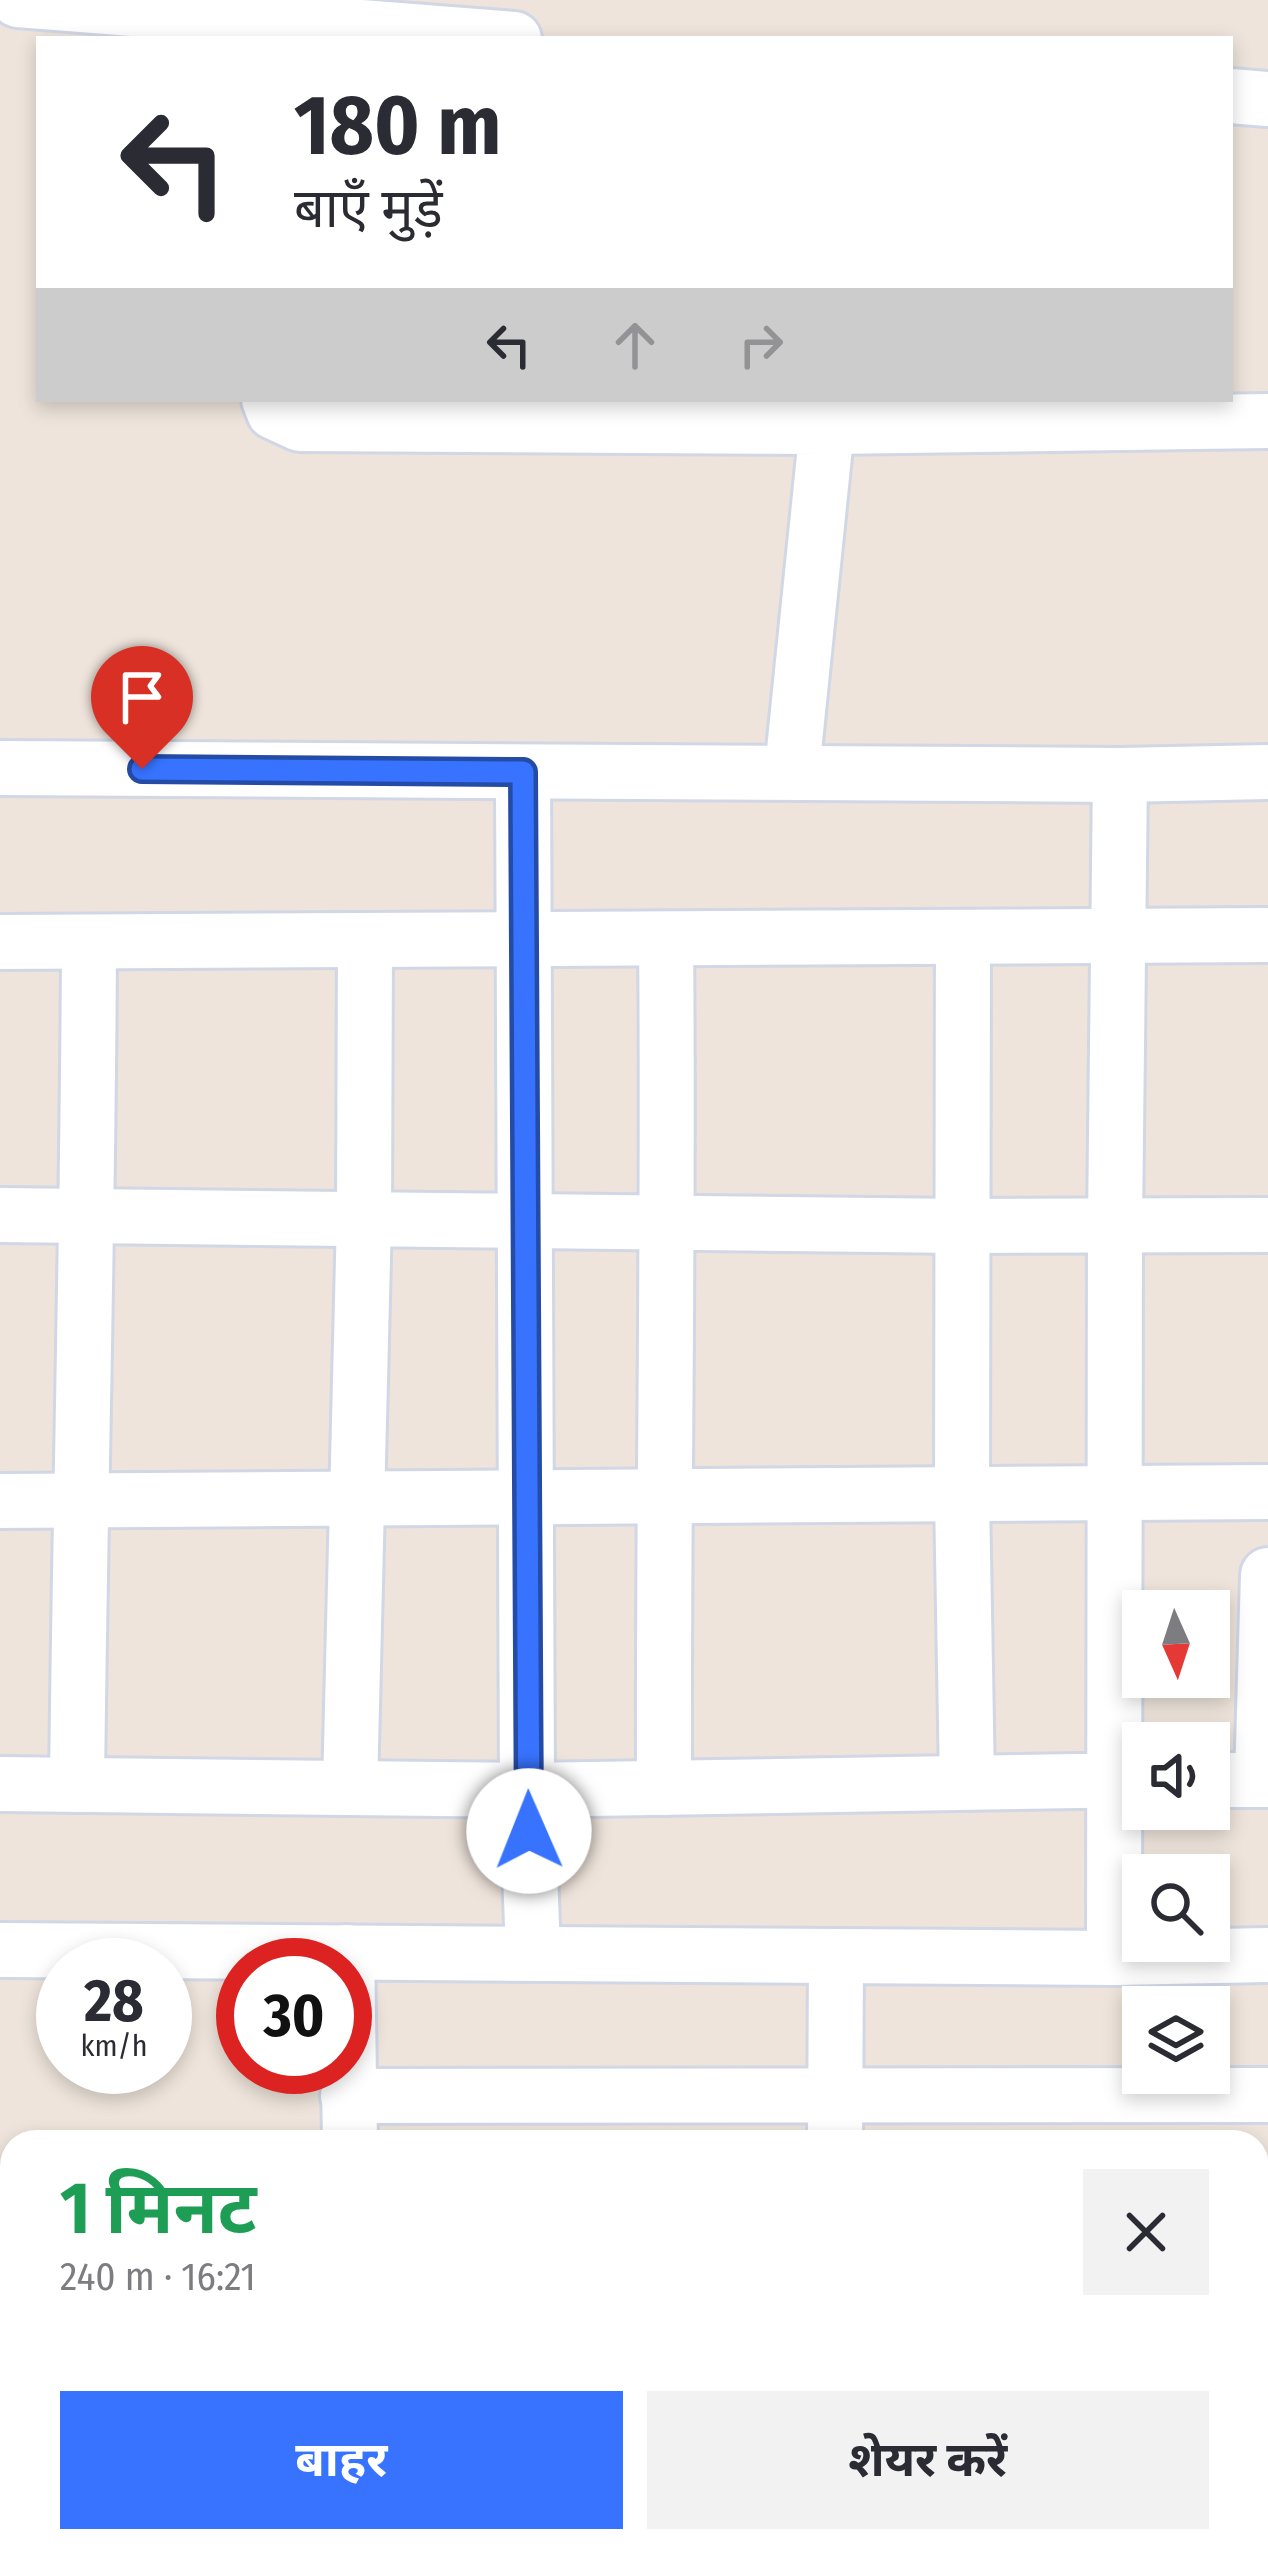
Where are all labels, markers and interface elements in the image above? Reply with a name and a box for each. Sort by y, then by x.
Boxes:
text: 180 m [294,75,501,176]
icon: left [96,84,252,240]
text: बाएँ मुड़ें [294,177,443,241]
icon: left [476,312,542,378]
icon: ahead [602,312,668,378]
icon: right [728,312,794,378]
pin [91,646,193,769]
icon: arrive [109,664,175,730]
north arrow [1122,1590,1230,1698]
map controls [1122,1590,1230,2094]
button: sound [1122,1722,1230,1830]
position arrow [466,1768,592,1894]
button: search [1122,1854,1230,1962]
speed limit sign: 30 [216,1938,372,2094]
text: 28 [84,1965,144,2037]
button: layers [1122,1986,1230,2094]
text: km/h [81,2028,147,2064]
text: 1 मिनट [60,2166,257,2252]
button: close [1083,2169,1209,2295]
text: 240 m · 16:21 [60,2254,256,2300]
button: बाहर [60,2391,623,2529]
button: शेयर करें [647,2391,1209,2529]

